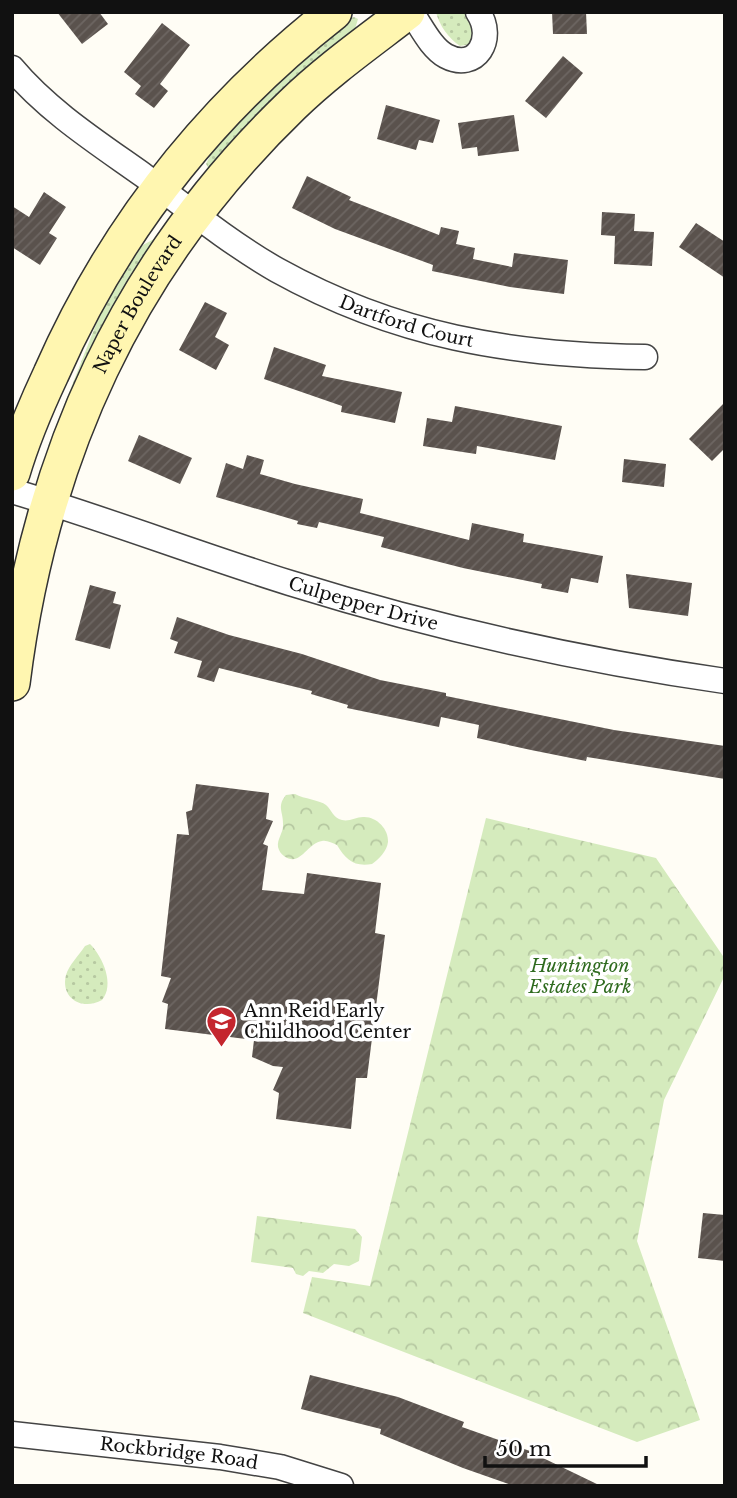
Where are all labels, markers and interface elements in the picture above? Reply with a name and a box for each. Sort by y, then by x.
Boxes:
street label: Naper Boulevard [89,231,187,377]
street label: Dartford Court [336,291,476,352]
street label: Culpepper Drive [286,572,440,635]
park label: Huntington Estates Park [528,955,631,998]
place label: Ann Reid Early Childhood Center [243,1000,411,1043]
school or university icon: Ann Reid Early Childhood Center [204,1004,238,1048]
scale bar [485,1424,646,1468]
street label: Rockbridge Road [99,1433,260,1474]
text: 50 m [496,1436,552,1462]

